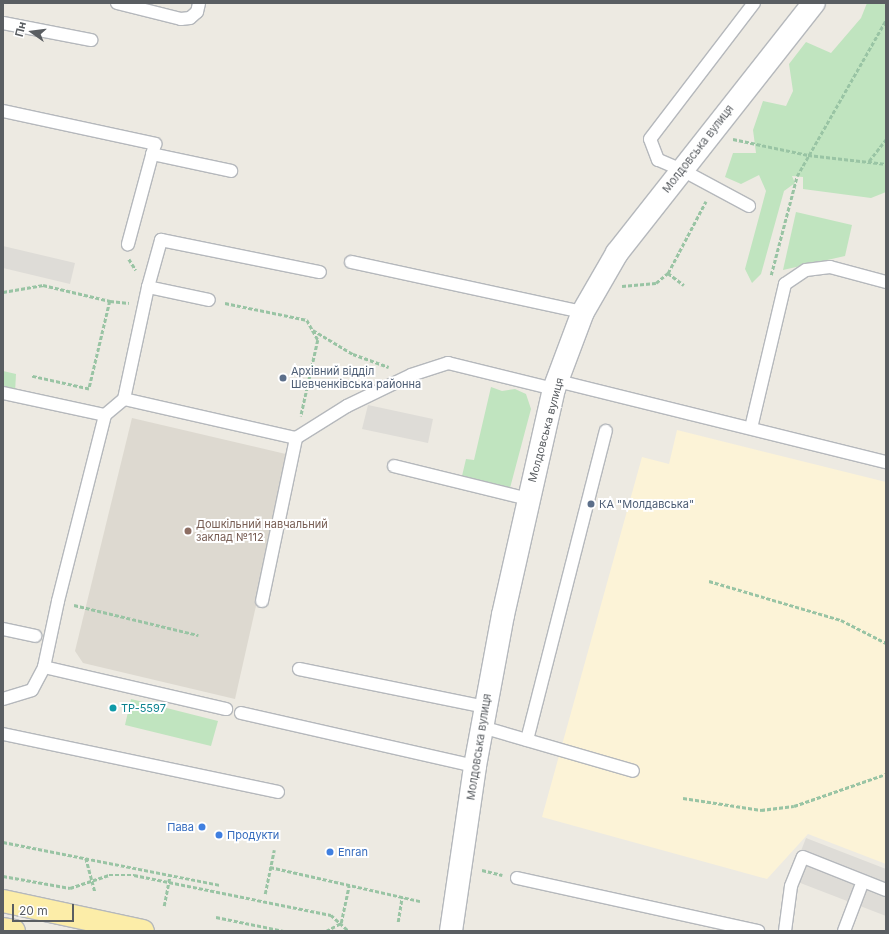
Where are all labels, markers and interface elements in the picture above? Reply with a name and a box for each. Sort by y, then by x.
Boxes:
north arrow [12,12,52,52]
text: Пн [12,20,29,38]
street label: Молдовська вулиця [660,103,736,195]
place label: Архівний відділ Шевченківська районна [291,365,421,391]
marker: Архівний відділ Шевченківська районна [278,373,288,383]
street label: Молдовська вулиця [526,376,566,484]
place label: КА "Молдавська" [599,497,694,511]
marker: КА "Молдавська" [586,499,596,509]
place label: Дошкільний навчальний заклад №112 [196,518,328,544]
marker: Дошкільний навчальний заклад №112 [183,526,193,536]
street label: Молдовська вулиця [464,693,494,801]
place label: ТР-5597 [121,701,166,715]
marker: ТР-5597 [108,703,118,713]
place label: Пава [167,820,194,834]
marker: Пава [197,822,207,832]
place label: Продукти [227,828,279,842]
marker: Продукти [214,830,224,840]
place label: Enran [338,845,368,859]
marker: Enran [325,847,335,857]
scale bar [14,896,76,922]
text: 20 m [19,903,48,918]

